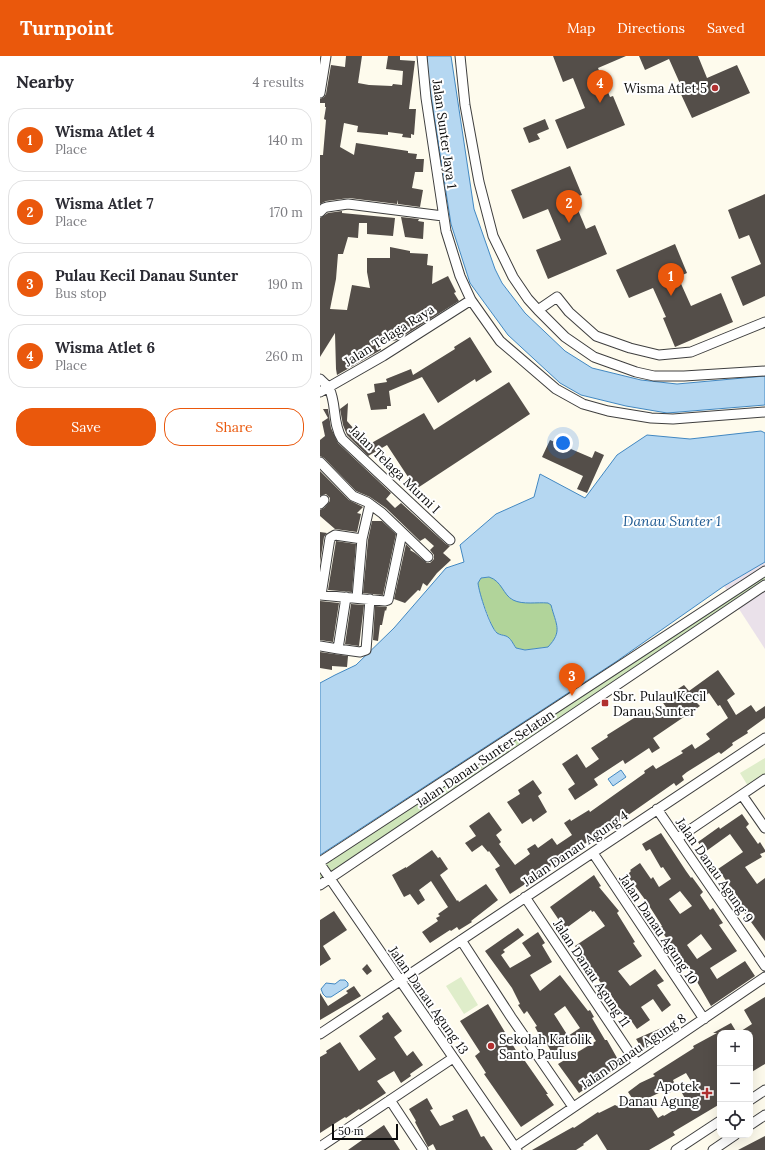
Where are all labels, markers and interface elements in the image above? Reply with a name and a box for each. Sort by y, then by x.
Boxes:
text: Turnpoint [20,16,114,40]
text: Map [567,19,595,37]
text: Directions [617,19,685,37]
text: Saved [707,19,745,37]
pin: 4 [587,70,613,103]
text: Nearby [16,71,74,93]
text: 4 results [253,74,304,91]
street label: Jalan Sunter Jaya 1 [428,78,461,190]
place label: Wisma Atlet 5 [624,80,707,97]
marker: Wisma Atlet 5 [710,83,720,93]
text: Wisma Atlet 4 [55,122,155,141]
text: 1 [27,132,33,149]
text: 140 m [268,132,303,149]
text: Place [55,141,87,158]
pin: 2 [556,190,582,223]
text: Wisma Atlet 7 [55,194,153,213]
text: 2 [27,204,33,221]
text: 170 m [269,204,303,221]
text: Place [55,213,87,230]
pin: 1 [658,263,684,296]
text: Pulau Kecil Danau Sunter [55,266,238,285]
text: 3 [26,276,34,293]
text: 190 m [268,276,303,293]
text: Bus stop [55,285,107,302]
street label: Jalan Telaga Raya [340,301,438,371]
text: Wisma Atlet 6 [55,338,155,357]
text: 4 [26,348,34,365]
text: 260 m [265,348,303,365]
text: Place [55,357,87,374]
button: Save [16,408,156,446]
button: Share [164,408,304,446]
street label: Jalan Telaga Murni I [345,421,444,517]
your location [553,433,573,453]
water label: Danau Sunter 1 [623,512,721,530]
pin: 3 [559,663,585,696]
place label: Sbr. Pulau Kecil Danau Sunter [613,688,707,720]
marker: Sbr. Pulau Kecil Danau Sunter [600,698,610,708]
street label: Jalan Danau Sunter Selatan [412,706,558,812]
street label: Jalan Danau Agung 4 [518,807,631,891]
street label: Jalan Danau Agung 9 [671,814,757,926]
street label: Jalan Danau Agung 10 [615,870,702,988]
street label: Jalan Danau Agung 11 [549,915,634,1030]
street label: Jalan Danau Agung 13 [384,942,472,1058]
street label: Jalan Danau Agung 8 [576,1010,689,1094]
map controls [717,1030,753,1138]
button: + [717,1030,753,1066]
place label: Sekolah Katolik Santo Paulus [499,1031,592,1063]
marker: Sekolah Katolik Santo Paulus [486,1041,496,1051]
button: − [717,1066,753,1102]
place label: Apotek Danau Agung [619,1078,700,1110]
marker: Apotek Danau Agung [702,1088,712,1098]
button: locate [717,1102,753,1138]
scale bar [332,1122,398,1141]
text: 50 m [338,1124,364,1138]

